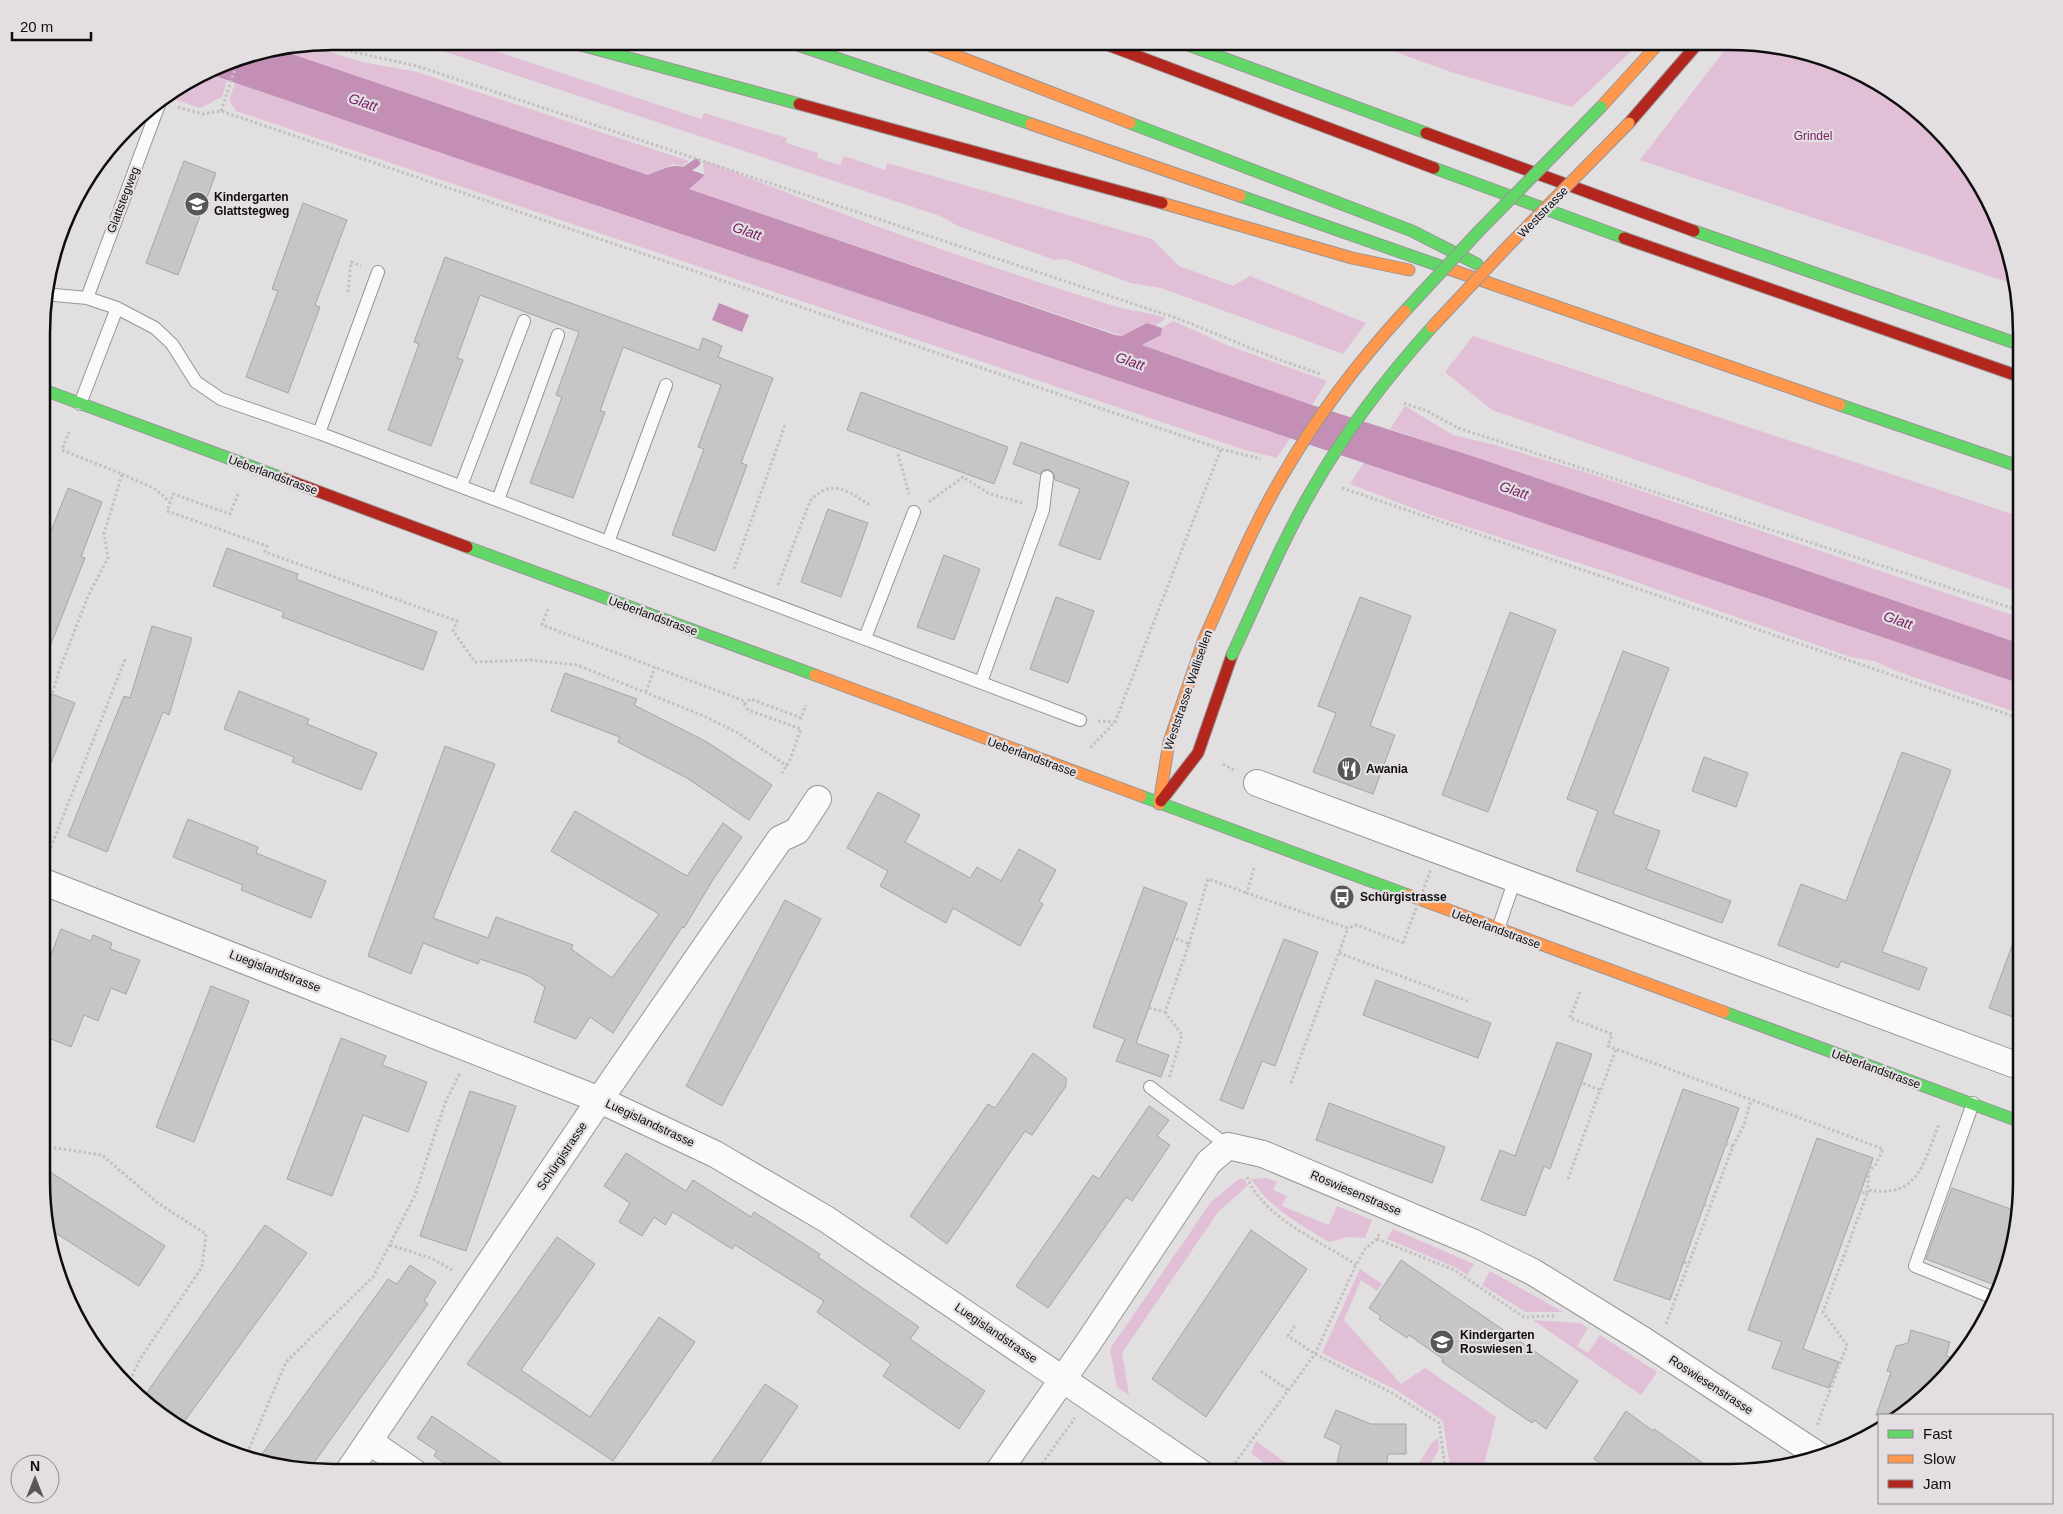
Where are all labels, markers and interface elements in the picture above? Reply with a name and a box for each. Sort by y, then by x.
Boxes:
scale bar [12,10,91,42]
text: 20 m [20,18,53,35]
water label: Glatt [346,90,381,115]
park label: Grindel [1794,129,1832,143]
street label: Glattstegweg [104,165,142,235]
street label: Weststrasse [1515,183,1571,241]
place label: Kindergarten Glattstegweg [214,190,289,218]
school or university icon: Kindergarten Glattstegweg [184,191,210,217]
water label: Glatt [730,219,765,244]
water label: Glatt [1113,349,1148,374]
street label: Ueberlandstrasse [226,452,320,498]
water label: Glatt [1497,478,1532,503]
street label: Ueberlandstrasse [606,593,700,639]
water label: Glatt [1881,608,1916,633]
street label: Weststrasse Wallisellen [1161,628,1215,752]
street label: Ueberlandstrasse [985,734,1079,780]
restaurant icon: Awania [1336,756,1362,782]
place label: Awania [1366,762,1408,776]
bus stop icon: Schürgistrasse [1329,884,1355,910]
place label: Schürgistrasse [1360,890,1447,904]
street label: Ueberlandstrasse [1449,906,1543,952]
street label: Luegislandstrasse [227,947,323,995]
street label: Ueberlandstrasse [1829,1046,1923,1092]
street label: Luegislandstrasse [603,1096,697,1150]
street label: Schürgistrasse [534,1119,590,1193]
street label: Roswiesenstrasse [1308,1168,1404,1219]
street label: Luegislandstrasse [952,1300,1040,1366]
place label: Kindergarten Roswiesen 1 [1460,1328,1535,1356]
school or university icon: Kindergarten Roswiesen 1 [1429,1329,1455,1355]
street label: Roswiesenstrasse [1666,1353,1756,1418]
legend [1878,1414,2053,1504]
text: Fast [1923,1425,1953,1442]
text: Slow [1923,1450,1956,1467]
north arrow [10,1454,60,1504]
text: N [30,1458,40,1474]
text: Jam [1923,1475,1951,1492]

